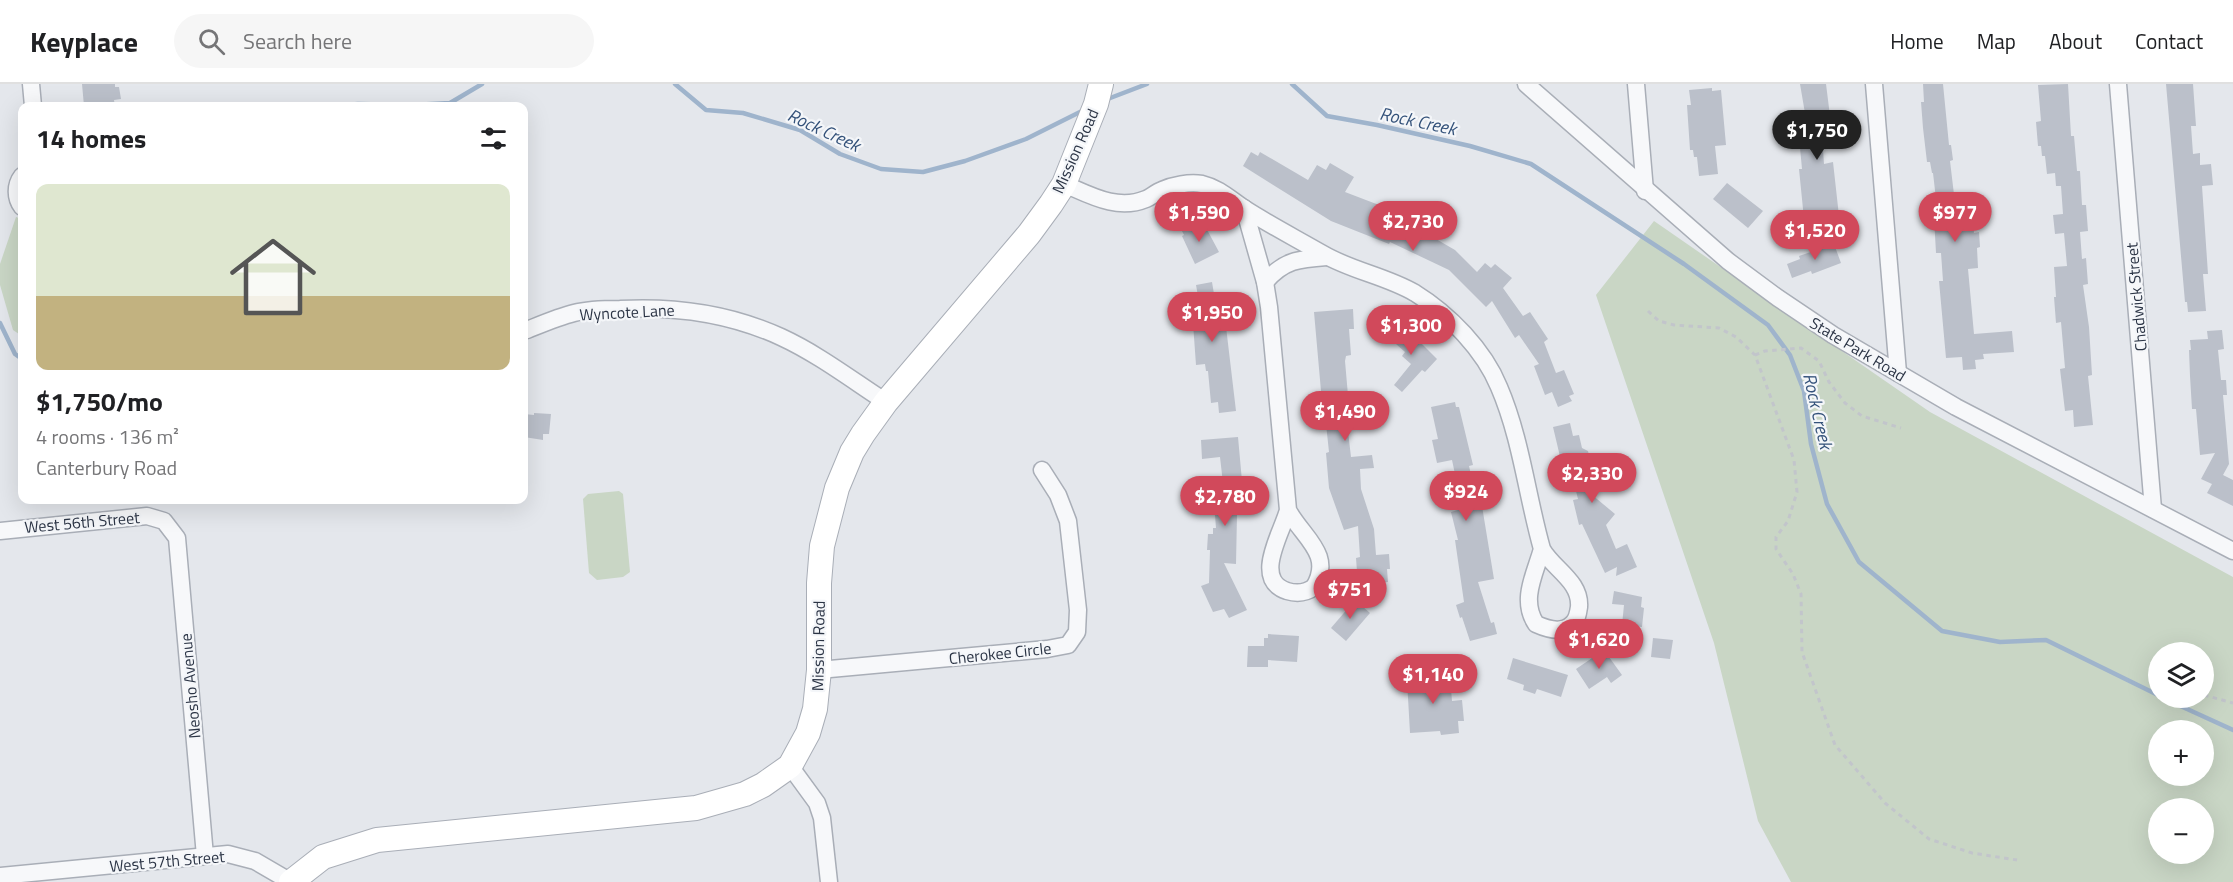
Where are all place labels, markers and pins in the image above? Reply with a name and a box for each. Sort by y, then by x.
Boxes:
pin: $1,750 [1768,110,1866,161]
pin: $1,590 [1150,192,1248,243]
pin: $977 [1919,192,1991,243]
pin: $2,730 [1364,201,1462,252]
pin: $1,520 [1766,210,1864,261]
pin: $1,950 [1163,292,1261,343]
pin: $1,300 [1362,305,1460,356]
pin: $1,490 [1296,391,1394,442]
pin: $2,330 [1543,453,1641,504]
pin: $924 [1430,471,1502,522]
pin: $2,780 [1176,476,1274,527]
pin: $751 [1314,569,1386,620]
pin: $1,620 [1550,619,1648,670]
pin: $1,140 [1384,654,1482,705]

